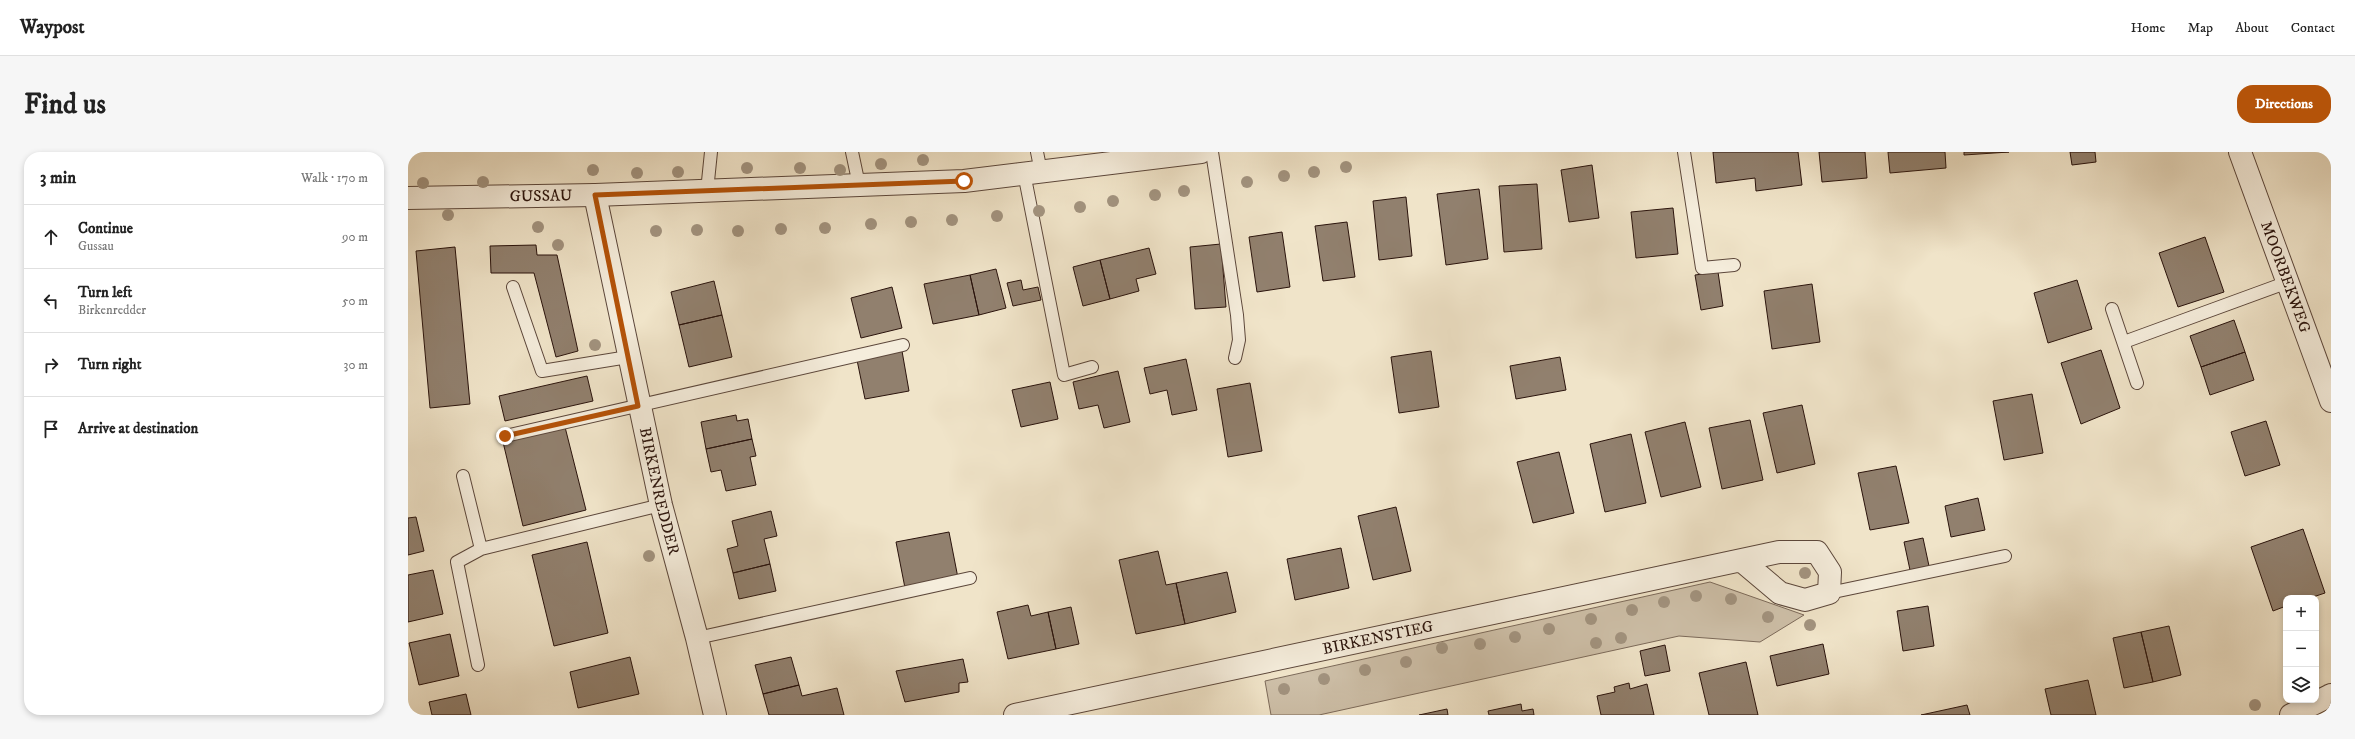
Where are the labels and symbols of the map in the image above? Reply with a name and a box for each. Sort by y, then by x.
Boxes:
route start [955,172,973,190]
street label: GUSSAU [510,185,572,206]
street label: MOORBEKWEG [2256,218,2315,335]
street label: BIRKENREDDER [635,425,684,557]
route end [496,427,514,445]
street label: BIRKENSTIEG [1321,616,1435,659]

